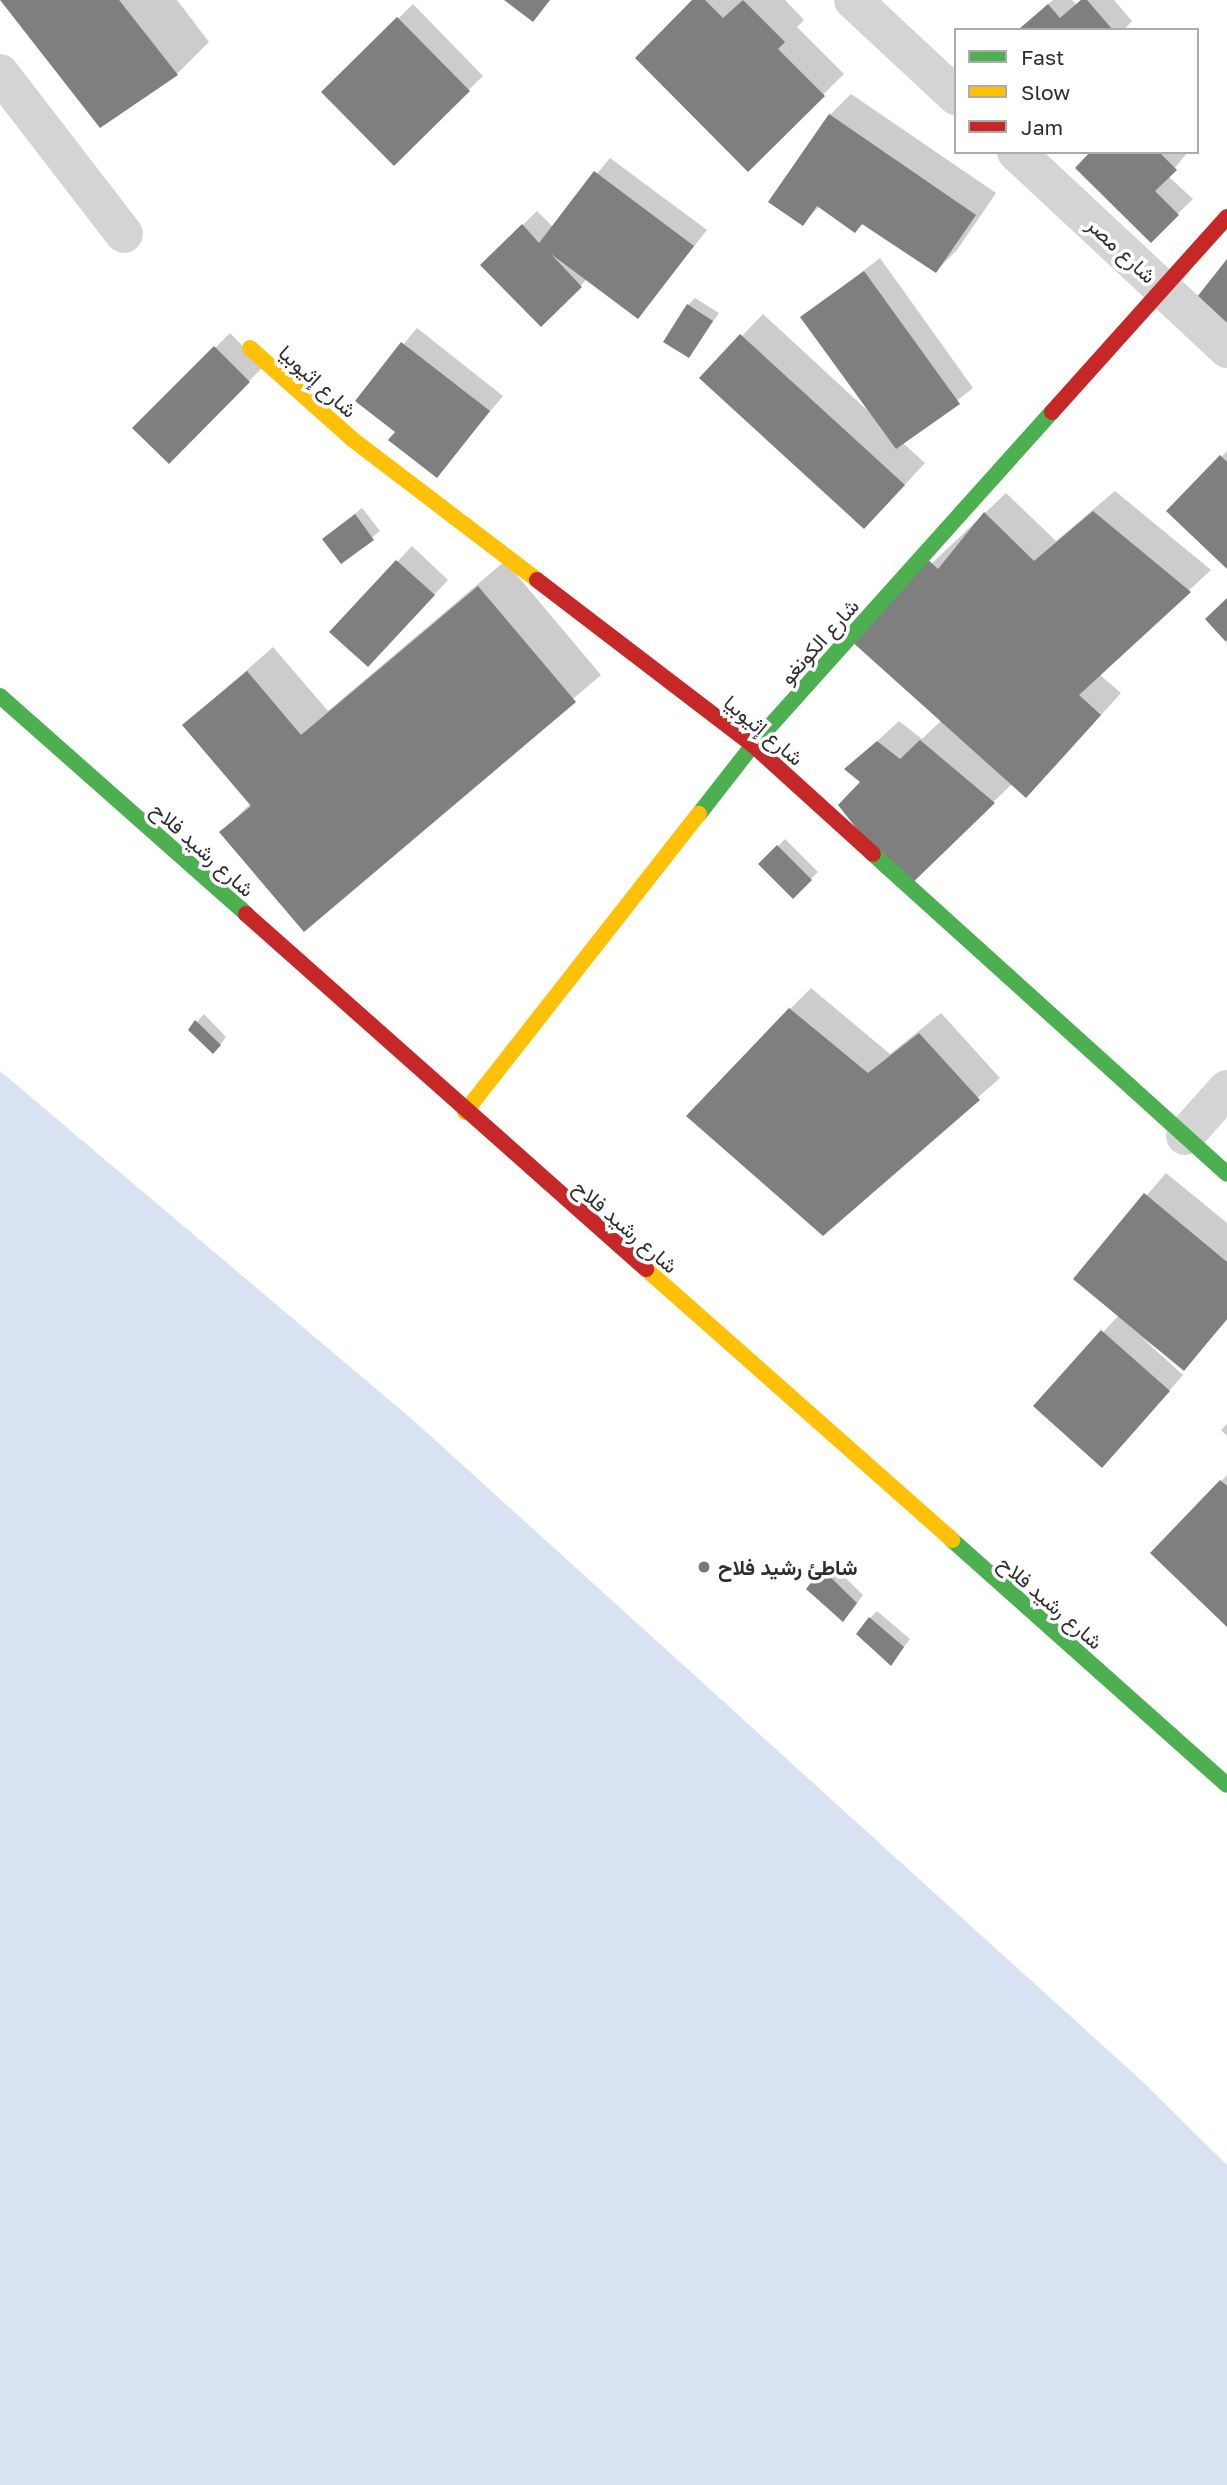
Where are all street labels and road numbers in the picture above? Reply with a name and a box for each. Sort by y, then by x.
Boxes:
street label: شارع مصر [1082,212,1162,288]
street label: شارع إثيوبيا [274,339,362,423]
street label: شارع الكونغو [774,593,864,689]
street label: شارع إثيوبيا [719,689,809,771]
street label: شارع رشيد فلاح [146,796,260,902]
street label: شارع رشيد فلاح [569,1174,683,1278]
street label: شارع رشيد فلاح [994,1550,1108,1654]

